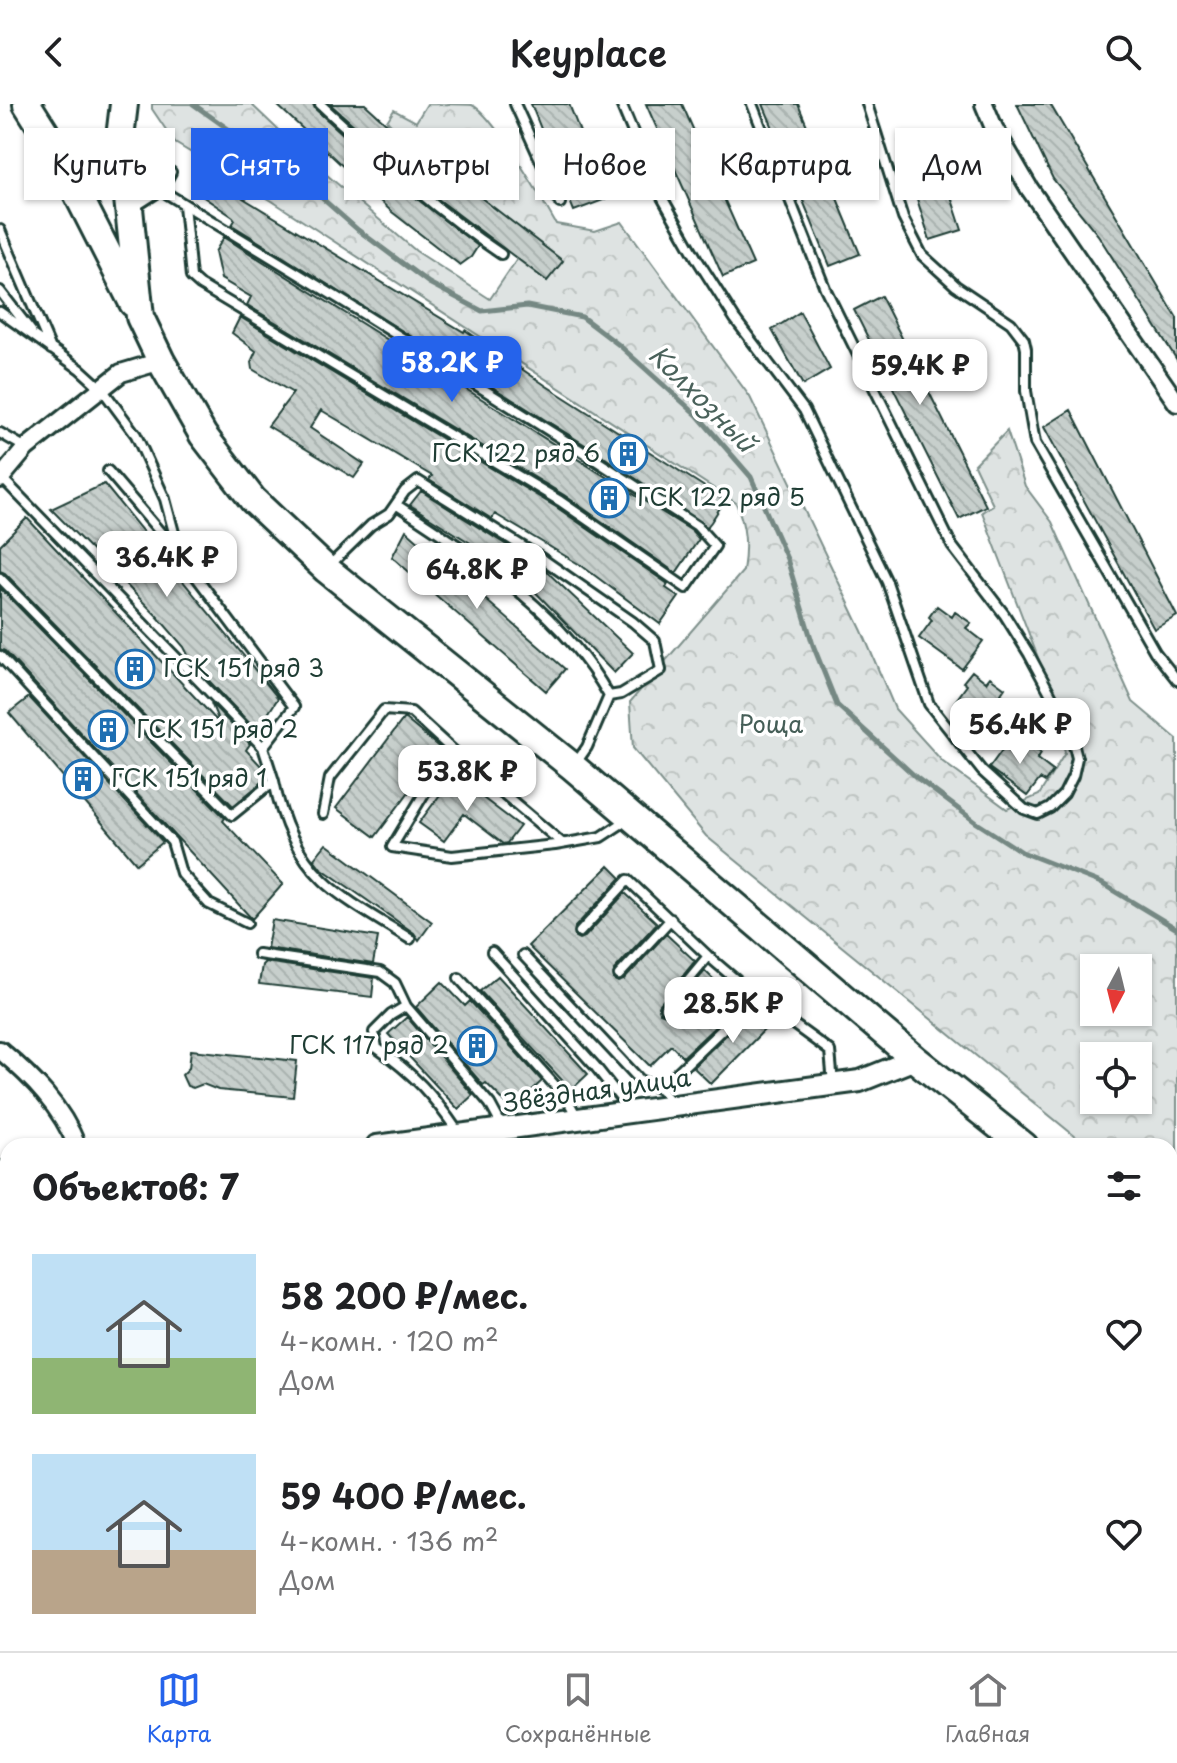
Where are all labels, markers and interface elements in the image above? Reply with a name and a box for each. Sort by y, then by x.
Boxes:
text: Keyplace [510,25,667,79]
icon: back [32,30,76,74]
icon: search [1101,30,1145,74]
chip: Купить [24,128,175,200]
chip: Снять [191,128,328,200]
chip: Фильтры [344,128,519,200]
chip: Новое [535,128,675,200]
chip: Квартира [691,128,879,200]
chip: Дом [895,128,1011,200]
pin: 58.2K ₽ [378,336,526,404]
water label: Колхозный [641,336,767,462]
pin: 59.4K ₽ [846,339,994,407]
text: 58.2K ₽ [400,342,504,381]
text: 59.4K ₽ [870,345,970,384]
building icon: ГСК 122 ряд 6 [607,433,649,475]
place label: ГСК 122 ряд 6 [432,434,600,470]
building icon: ГСК 122 ряд 5 [588,477,630,519]
place label: ГСК 122 ряд 5 [637,478,805,514]
pin: 36.4K ₽ [93,531,241,599]
text: 36.4K ₽ [115,537,219,576]
pin: 64.8K ₽ [403,543,551,611]
text: 64.8K ₽ [426,549,528,588]
building icon: ГСК 151 ряд 3 [114,648,156,690]
place label: ГСК 151 ряд 3 [163,649,324,685]
pin: 56.4K ₽ [946,698,1094,766]
text: 56.4K ₽ [968,704,1072,743]
park label: Роща [739,705,803,741]
building icon: ГСК 151 ряд 2 [87,709,129,751]
place label: ГСК 151 ряд 2 [136,710,298,746]
pin: 53.8K ₽ [393,745,541,813]
text: 53.8K ₽ [416,751,518,790]
building icon: ГСК 151 ряд 1 [62,758,104,800]
place label: ГСК 151 ряд 1 [111,759,267,795]
north arrow [1080,954,1152,1026]
map controls [1080,954,1152,1114]
pin: 28.5K ₽ [659,977,807,1045]
text: 28.5K ₽ [683,983,783,1022]
building icon: ГСК 117 ряд 2 [456,1025,498,1067]
place label: ГСК 117 ряд 2 [289,1026,449,1062]
button: locate [1080,1042,1152,1114]
street label: Звёздная улица [501,1058,693,1120]
text: Объектов: 7 [32,1160,239,1212]
icon: filters [1102,1164,1146,1208]
text: 58 200 ₽/мес. [280,1269,528,1321]
icon: home [96,1286,192,1382]
icon: heart [1102,1312,1146,1356]
text: 4-комн. · 120 m² [280,1321,499,1360]
text: Дом [280,1360,336,1399]
text: 59 400 ₽/мес. [280,1469,527,1521]
icon: home [96,1486,192,1582]
icon: heart [1102,1512,1146,1556]
text: 4-комн. · 136 m² [280,1521,498,1560]
text: Дом [280,1560,336,1599]
tab: Карта [147,1668,211,1749]
tab: Сохранённые [505,1668,652,1749]
tab: Главная [945,1668,1030,1749]

